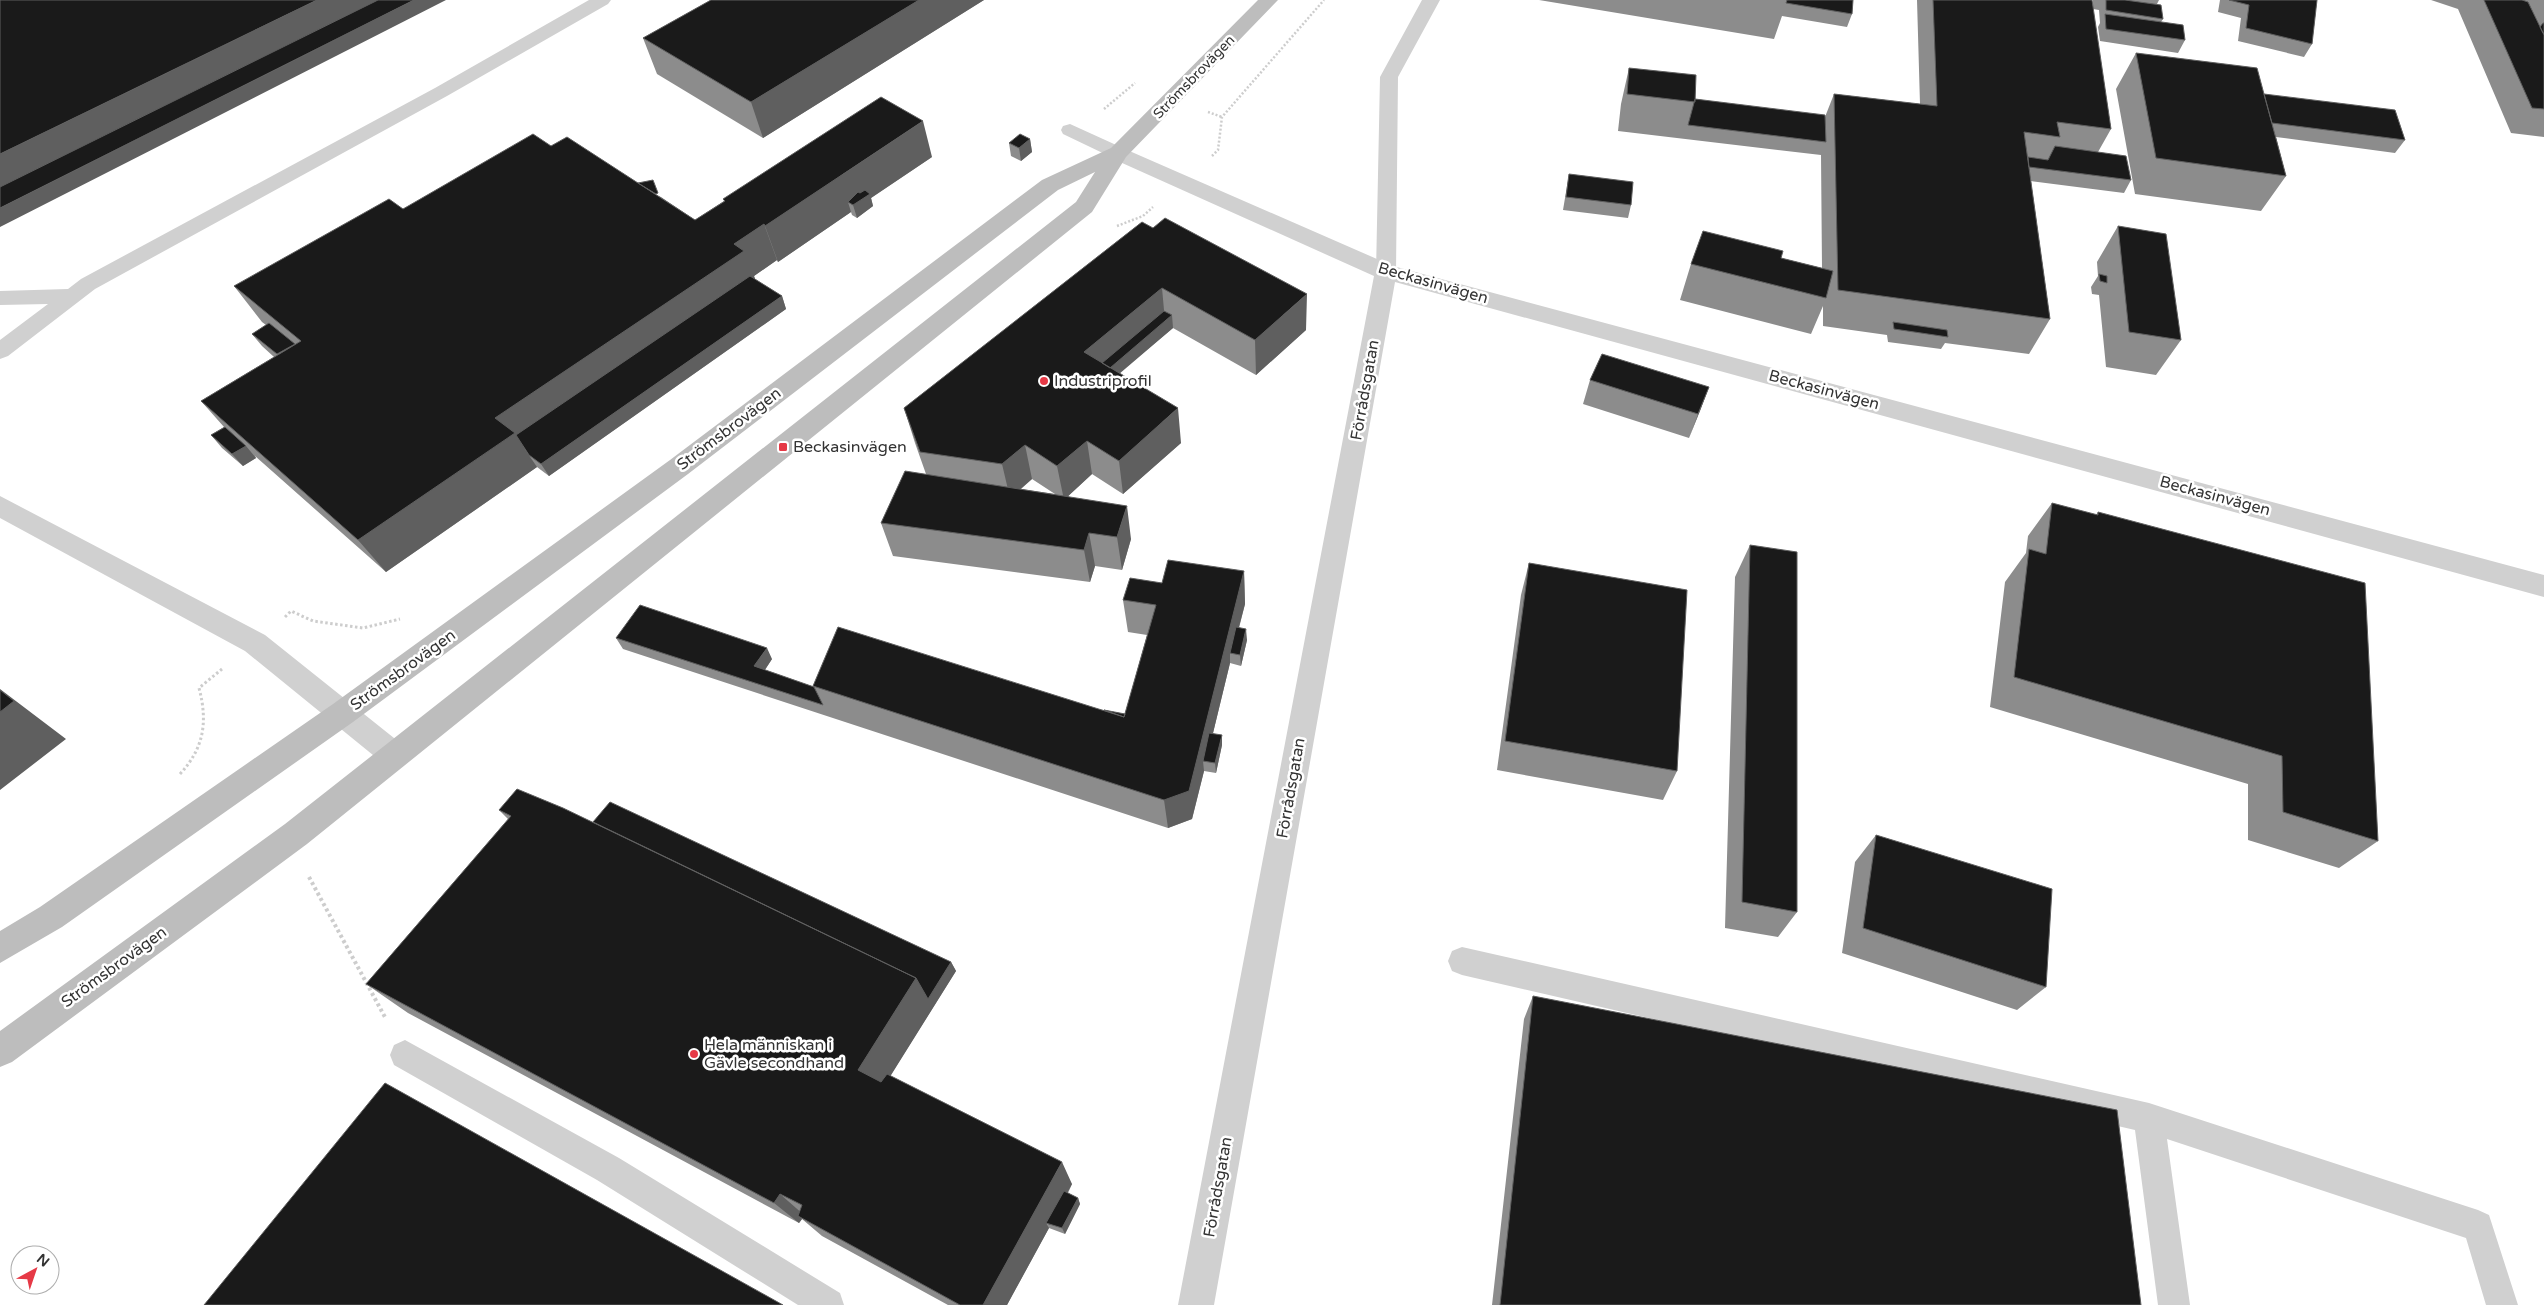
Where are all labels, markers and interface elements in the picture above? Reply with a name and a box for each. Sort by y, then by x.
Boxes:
street label: Strömsbrovägen [1150,32,1238,122]
street label: Beckasinvägen [1376,258,1490,308]
street label: Förrådsgatan [1346,338,1384,442]
street label: Beckasinvägen [1767,366,1881,414]
place label: Industriprofil [1054,371,1152,391]
marker: Industriprofil [1038,375,1050,387]
street label: Strömsbrovägen [673,383,785,475]
place label: Beckasinvägen [793,437,907,457]
marker: Beckasinvägen [777,441,789,453]
street label: Beckasinvägen [2158,472,2272,520]
street label: Strömsbrovägen [346,625,460,715]
street label: Förrådsgatan [1272,736,1310,840]
street label: Strömsbrovägen [57,922,171,1012]
place label: Hela människan i Gävle secondhand [704,1035,844,1073]
marker: Hela människan i Gävle secondhand [688,1048,700,1060]
street label: Förrådsgatan [1199,1135,1237,1239]
north arrow [10,1245,60,1295]
text: N [33,1250,53,1271]

